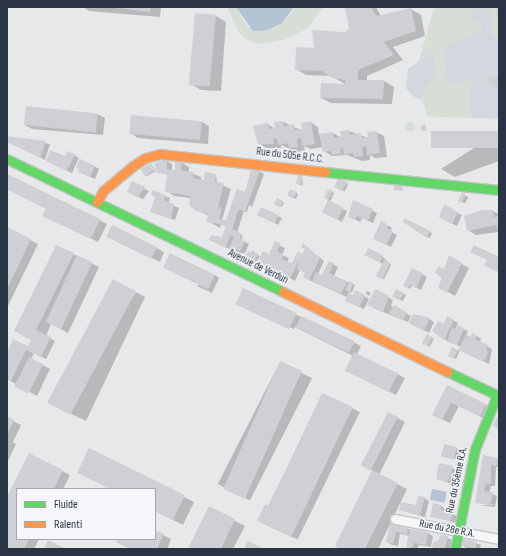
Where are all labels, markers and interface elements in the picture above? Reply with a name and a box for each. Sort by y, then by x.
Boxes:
street label: Rue du 505e R.C.C. [255,145,325,167]
street label: Avenue de Verdun [226,247,290,287]
street label: Rue du 35ème R.A. [444,446,470,514]
legend [16,488,156,540]
text: Fluide [54,497,78,512]
text: Ralenti [54,517,82,532]
street label: Rue du 28e R.A. [418,517,476,541]

